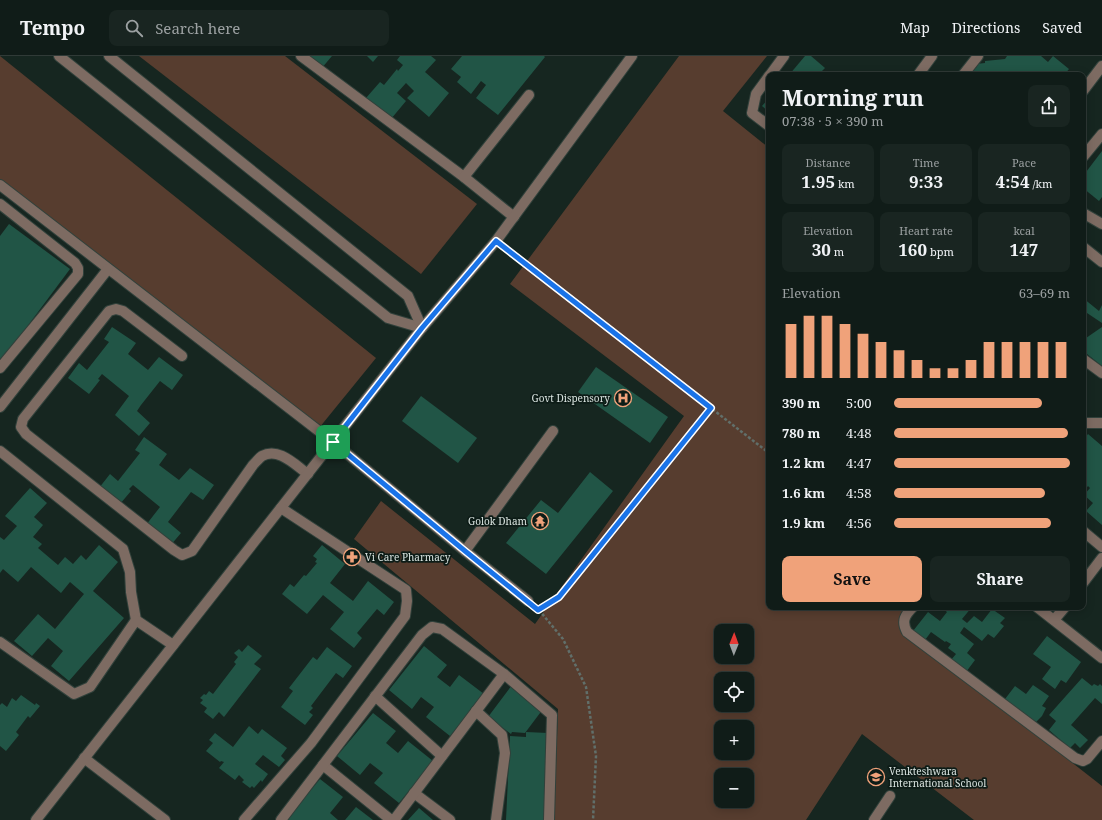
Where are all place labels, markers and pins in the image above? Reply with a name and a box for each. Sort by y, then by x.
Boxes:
hospital icon: Govt Dispensory [613,388,633,408]
place label: Govt Dispensory [532,391,610,405]
pin [316,425,350,459]
temple icon: Golok Dham [530,511,550,531]
place label: Golok Dham [468,514,528,528]
pharmacy icon: Vi Care Pharmacy [342,547,362,567]
place label: Vi Care Pharmacy [365,550,451,564]
place label: Venkteshwara International School [889,764,986,790]
school or university icon: Venkteshwara International School [866,767,886,787]

